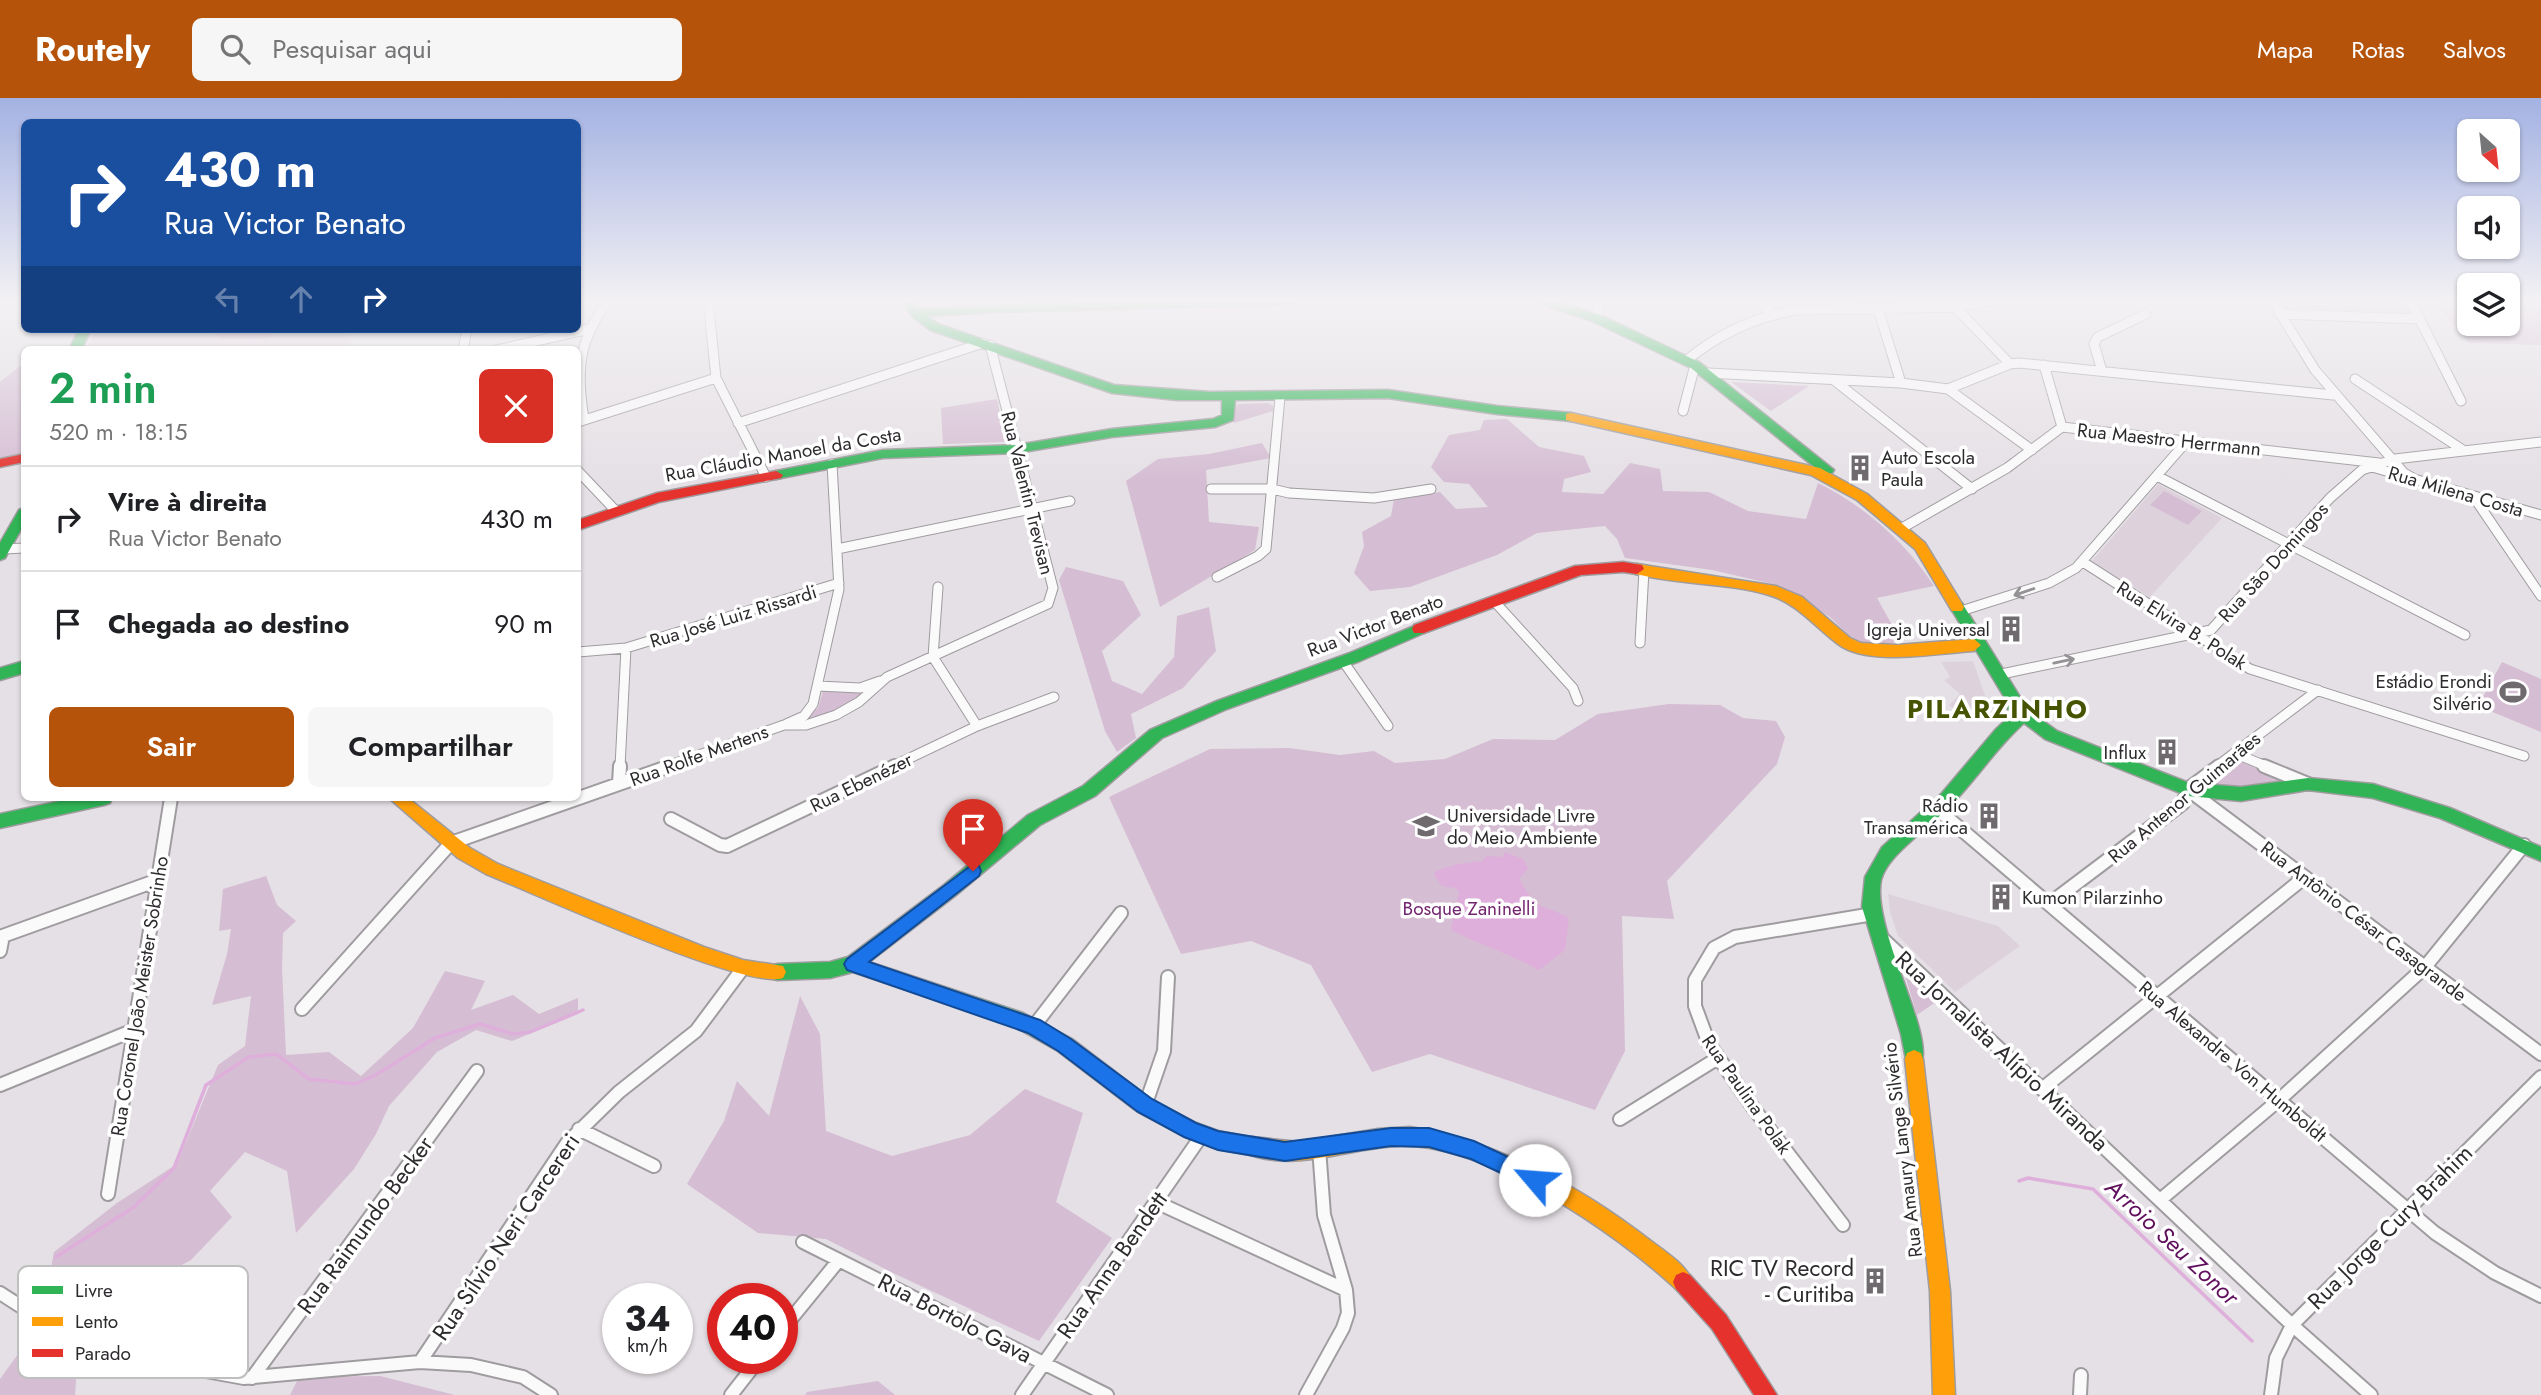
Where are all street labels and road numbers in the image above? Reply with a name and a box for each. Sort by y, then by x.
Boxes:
street label: Rua Valentin Trevisan [994,409,1061,578]
street label: Rua Maestro Herrmann [2076,416,2262,463]
street label: Rua Cláudio Manoel da Costa [663,420,903,489]
street label: Rua Milena Costa [2385,459,2527,524]
street label: Rua São Domingos [2212,496,2335,628]
street label: Rua Elvira B. Polak [2112,575,2252,677]
street label: Rua José Luiz Rissardi [646,578,820,655]
street label: Rua Victor Benato [1303,587,1447,664]
street label: Rua Rolfe Mertens [626,718,772,793]
street label: Rua Antenor Guimarães [2102,725,2267,869]
street label: Rua Ebenézer [805,746,917,819]
street label: Rua Antônio César Casagrande [2255,835,2473,1008]
street label: Rua Coronel João Meister Sobrinho [104,854,175,1138]
street label: Rua Jornalista Alípio Miranda [1888,943,2116,1159]
street label: Rua Alexandre Von Humboldt [2133,975,2333,1148]
street label: Rua Paulina Polak [1695,1029,1798,1160]
street label: Rua Amaury Lange Silvério [1876,1041,1929,1259]
street label: Rua Sílvio Neri Carcereri [424,1127,588,1347]
street label: Rua Raimundo Becker [289,1129,441,1321]
street label: Rua Jorge Cury Brahim [2300,1137,2480,1317]
street label: Rua Anna Bendett [1048,1184,1176,1346]
street label: Rua Bortolo Gava [872,1264,1038,1372]

